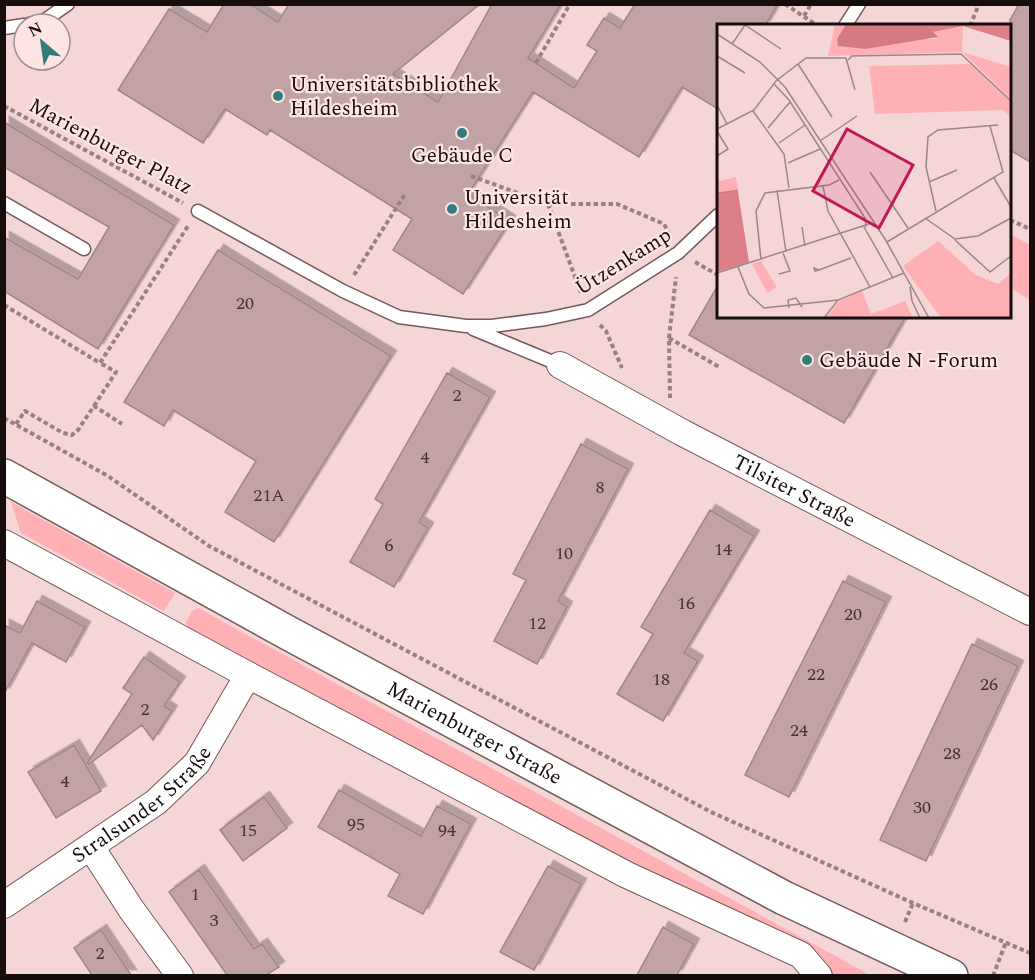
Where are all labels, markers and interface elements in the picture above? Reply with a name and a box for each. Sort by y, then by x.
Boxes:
north arrow [12,12,72,72]
text: N [24,16,47,43]
inset map [717,24,1011,318]
place label: Universitätsbibliothek Hildesheim [290,69,499,125]
marker: Universitätsbibliothek Hildesheim [271,89,285,103]
street label: Marienburger Platz [23,90,198,204]
marker: Gebäude C [455,126,469,140]
place label: Gebäude C [411,140,513,172]
place label: Universität Hildesheim [464,182,572,238]
marker: Universität Hildesheim [445,202,459,216]
street label: Ützenkamp [569,220,678,304]
house number: 20 [236,290,254,317]
place label: Gebäude N -Forum [819,345,998,377]
marker: Gebäude N -Forum [800,353,814,367]
house number: 2 [453,382,462,409]
house number: 4 [421,444,430,471]
street label: Tilsiter Straße [727,446,861,536]
house number: 8 [596,474,605,501]
house number: 21A [253,482,285,509]
house number: 6 [385,532,394,559]
house number: 14 [714,536,732,563]
house number: 10 [555,540,573,567]
house number: 16 [677,590,695,617]
house number: 20 [844,601,862,628]
house number: 12 [528,610,546,637]
house number: 22 [807,661,825,688]
house number: 18 [652,666,670,693]
house number: 26 [980,671,998,698]
street label: Marienburger Straße [380,673,568,794]
house number: 2 [141,696,150,723]
house number: 24 [790,717,808,744]
street label: Stralsunder Straße [65,740,220,872]
house number: 28 [943,740,961,767]
house number: 4 [61,768,70,795]
house number: 30 [913,794,931,821]
house number: 95 [347,811,365,838]
house number: 15 [239,817,257,844]
house number: 94 [438,817,456,844]
house number: 1 [191,881,200,908]
house number: 3 [210,907,219,934]
house number: 2 [96,940,105,967]

